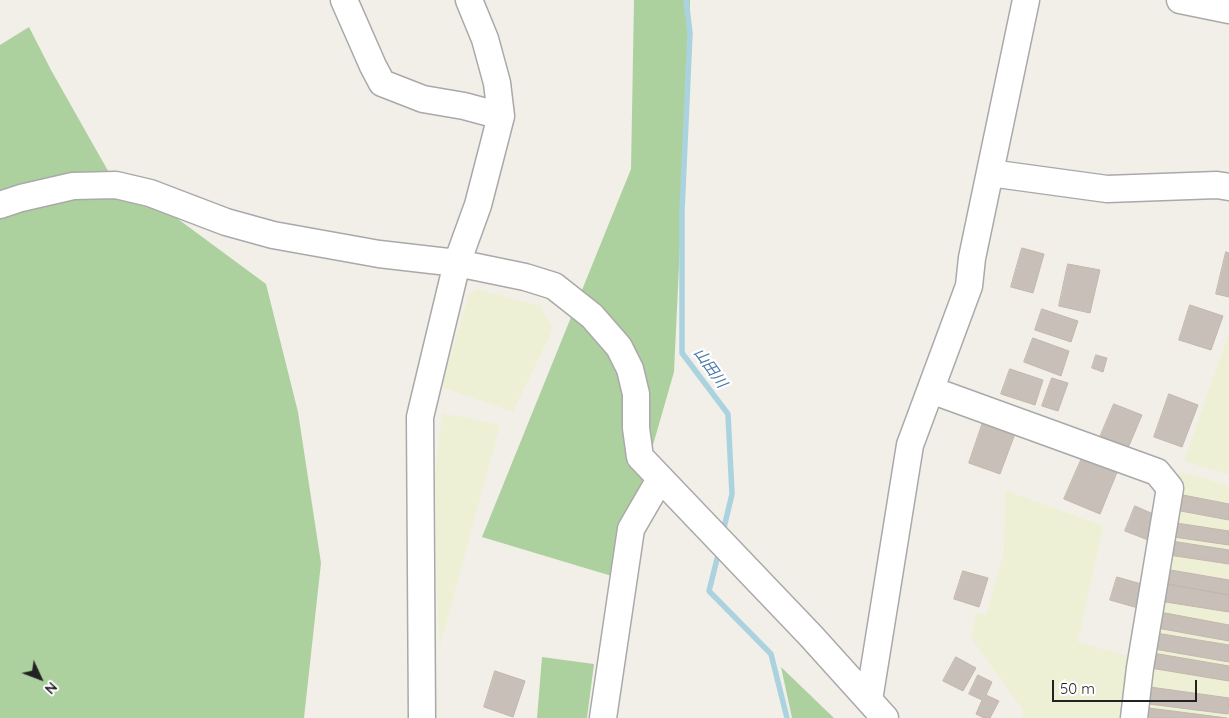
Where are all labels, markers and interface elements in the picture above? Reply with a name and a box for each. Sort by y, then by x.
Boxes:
water label: 山田川 [689,345,731,391]
north arrow [15,653,65,703]
scale bar [1054,670,1199,702]
text: N [41,678,61,698]
text: 50 m [1060,679,1095,698]

